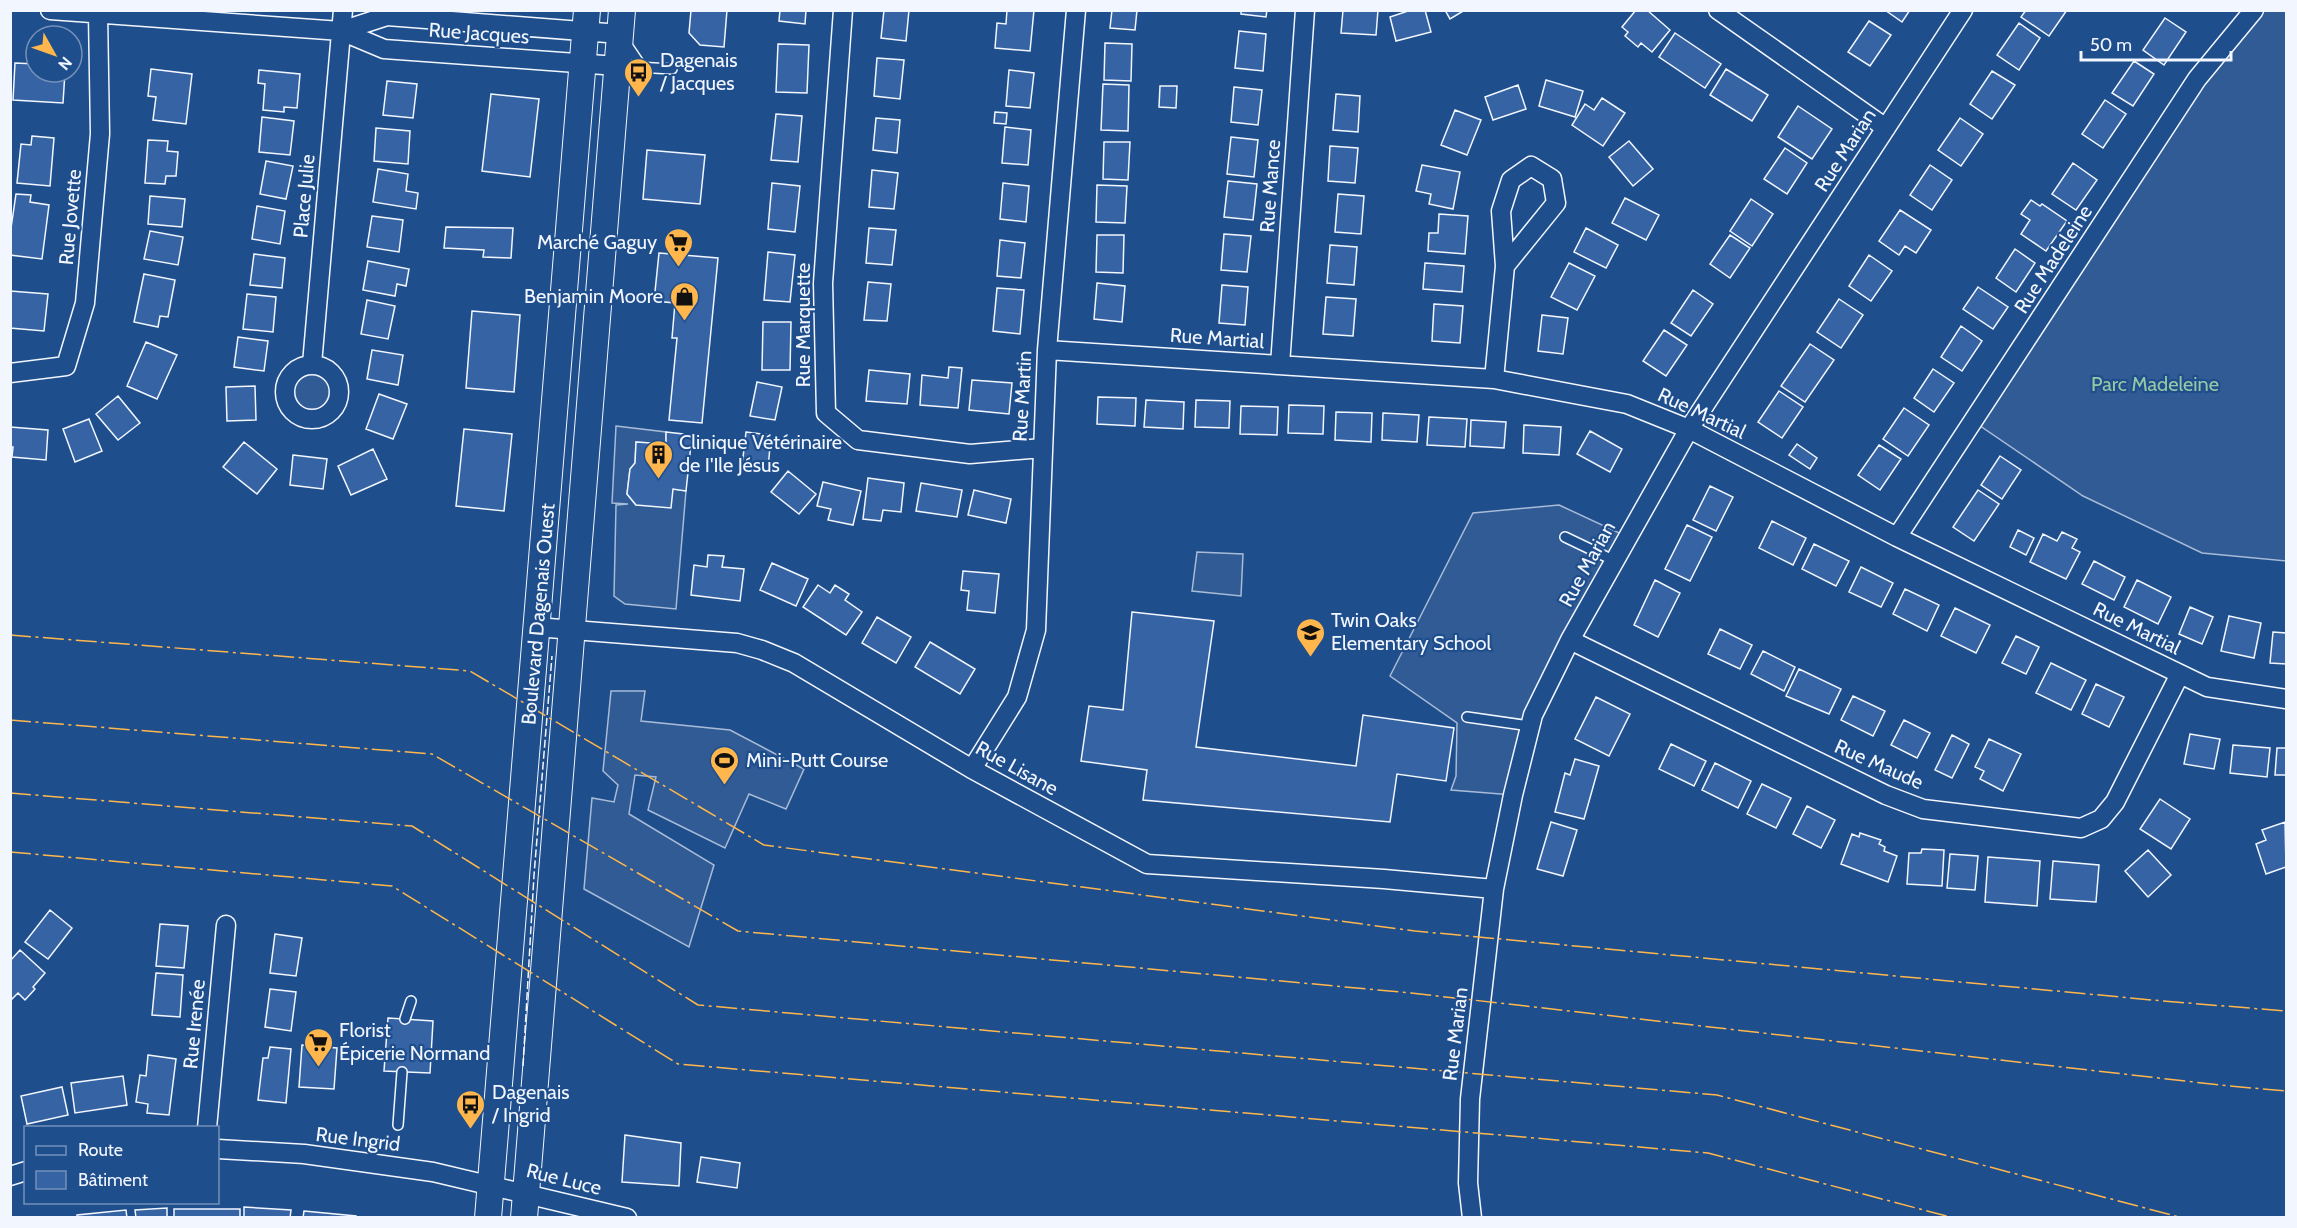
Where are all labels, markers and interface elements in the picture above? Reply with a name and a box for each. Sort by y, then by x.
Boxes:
street label: Rue Jacques [428,18,530,48]
north arrow [24,24,84,84]
scale bar [2081,24,2231,62]
text: 50 m [2090,34,2132,56]
place label: Dagenais / Jacques [659,48,737,95]
text: N [54,53,76,74]
bus stop icon: Dagenais / Jacques [623,56,655,98]
street label: Rue Marian [1809,104,1881,196]
street label: Rue Mance [1255,139,1285,233]
street label: Place Julie [288,153,320,239]
street label: Rue Jovette [54,168,86,266]
street label: Rue Madeleine [2009,200,2097,318]
supermarket icon: Marché Gaguy [662,226,694,268]
place label: Marché Gaguy [537,230,657,254]
street label: Rue Marquette [791,263,815,387]
shop icon: Benjamin Moore [668,280,700,322]
place label: Benjamin Moore [524,284,663,308]
street label: Rue Martial [1169,323,1265,353]
street label: Rue Martin [1008,350,1036,442]
park label: Parc Madeleine [2091,372,2219,396]
street label: Rue Martial [1654,382,1750,444]
place label: Clinique Vétérinaire de I'Ile Jésus [679,430,842,477]
building icon: Clinique Vétérinaire de I'Ile Jésus [642,438,674,480]
street label: Boulevard Dagenais Ouest [516,502,560,726]
street label: Rue Marian [1554,517,1620,611]
street label: Rue Martial [2089,597,2185,660]
place label: Twin Oaks Elementary School [1331,608,1492,655]
school or university icon: Twin Oaks Elementary School [1294,616,1326,658]
street label: Rue Maude [1831,734,1927,794]
street label: Rue Lisane [972,736,1062,800]
sports icon: Mini-Putt Course [709,744,741,786]
place label: Mini-Putt Course [746,748,888,772]
street label: Rue Irenée [178,978,210,1070]
street label: Rue Marian [1437,986,1473,1082]
place label: Florist Épicerie Normand [339,1018,490,1065]
supermarket icon: Florist Épicerie Normand [302,1026,334,1068]
place label: Dagenais / Ingrid [491,1080,569,1127]
bus stop icon: Dagenais / Ingrid [455,1088,487,1130]
street label: Rue Ingrid [314,1122,402,1156]
legend [24,1126,219,1204]
text: Route [78,1139,123,1161]
street label: Rue Luce [524,1158,604,1200]
text: Bâtiment [78,1169,148,1191]

